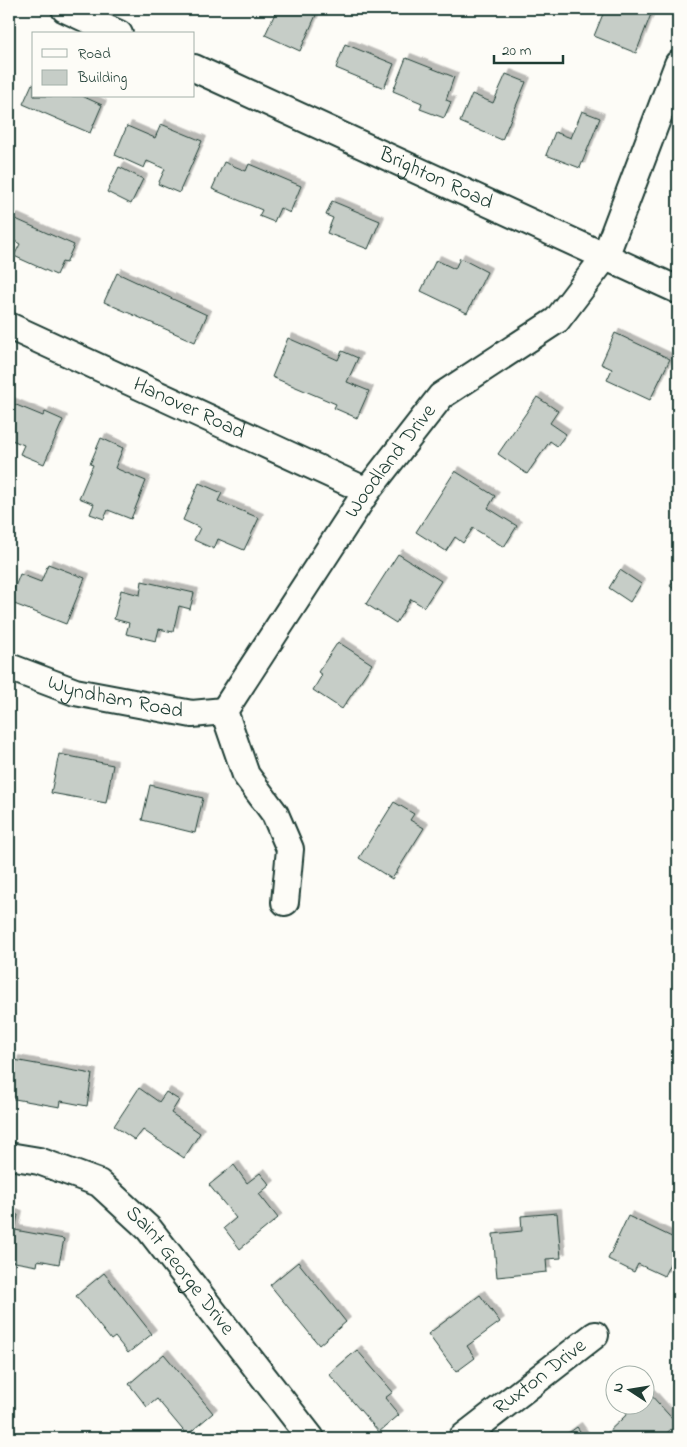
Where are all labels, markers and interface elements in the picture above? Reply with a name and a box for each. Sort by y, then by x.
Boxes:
legend [32,32,195,98]
scale bar [494,32,563,64]
text: 20 m [502,40,532,62]
text: Road [78,43,111,65]
text: Building [77,67,127,90]
street label: Brighton Road [373,139,498,218]
street label: Hanover Road [128,370,250,448]
street label: Woodland Drive [338,398,444,524]
street label: Wyndham Road [43,668,186,727]
street label: Saint George Drive [118,1199,242,1343]
street label: Ruxton Drive [487,1331,594,1423]
north arrow [604,1364,654,1414]
text: N [607,1381,630,1394]

